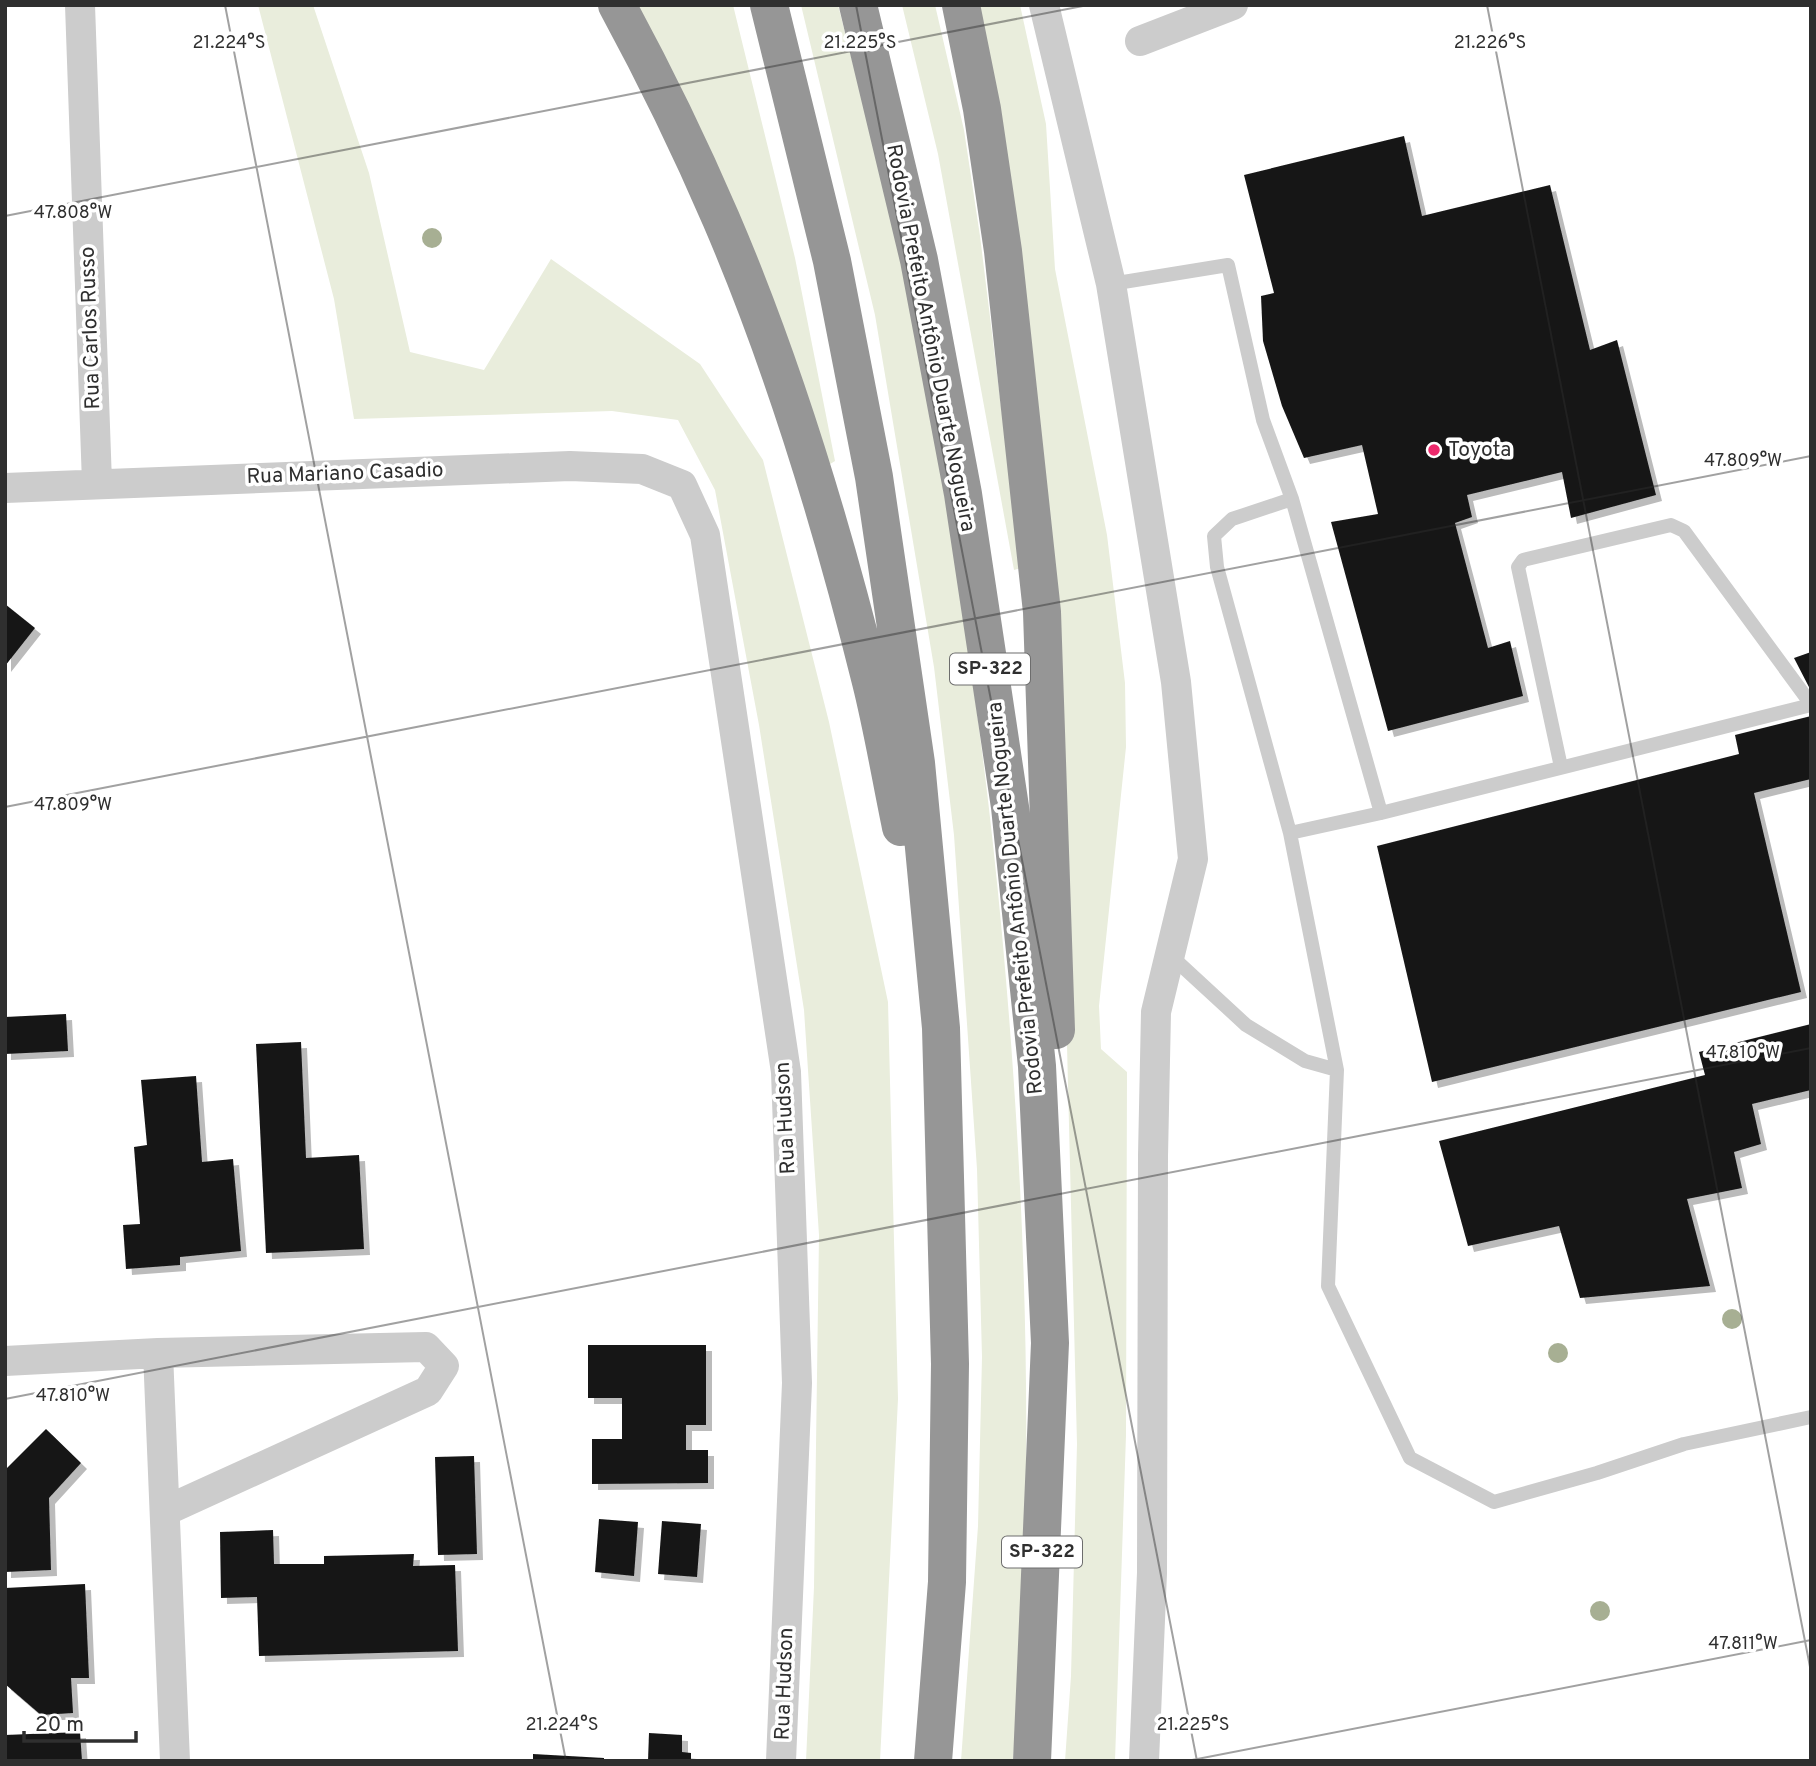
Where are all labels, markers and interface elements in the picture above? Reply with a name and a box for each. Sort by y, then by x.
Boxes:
text: 21.224°S [193,32,265,55]
text: 21.225°S [823,32,897,55]
text: 21.226°S [1454,32,1526,55]
street label: Rodovia Prefeito Antônio Duarte Nogueira [879,142,981,534]
text: 47.808°W [34,202,112,225]
street label: Rua Carlos Russo [75,246,107,410]
place label: Toyota [1448,437,1511,464]
marker: Toyota [1426,442,1442,458]
text: 47.809°W [1704,450,1782,473]
street label: Rua Mariano Casadio [246,457,444,491]
road number: SP-322 [950,654,1030,684]
street label: Rodovia Prefeito Antônio Duarte Nogueira [982,700,1050,1096]
text: 47.809°W [34,794,112,817]
text: 47.810°W [1706,1042,1780,1065]
street label: Rua Hudson [770,1061,802,1175]
text: 47.810°W [36,1385,110,1408]
road number: SP-322 [1002,1536,1082,1568]
street label: Rua Hudson [770,1627,800,1741]
text: 47.811°W [1708,1633,1778,1656]
scale bar [24,1700,136,1744]
text: 20 m [35,1712,84,1739]
text: 21.224°S [526,1714,598,1737]
text: 21.225°S [1156,1714,1230,1737]

